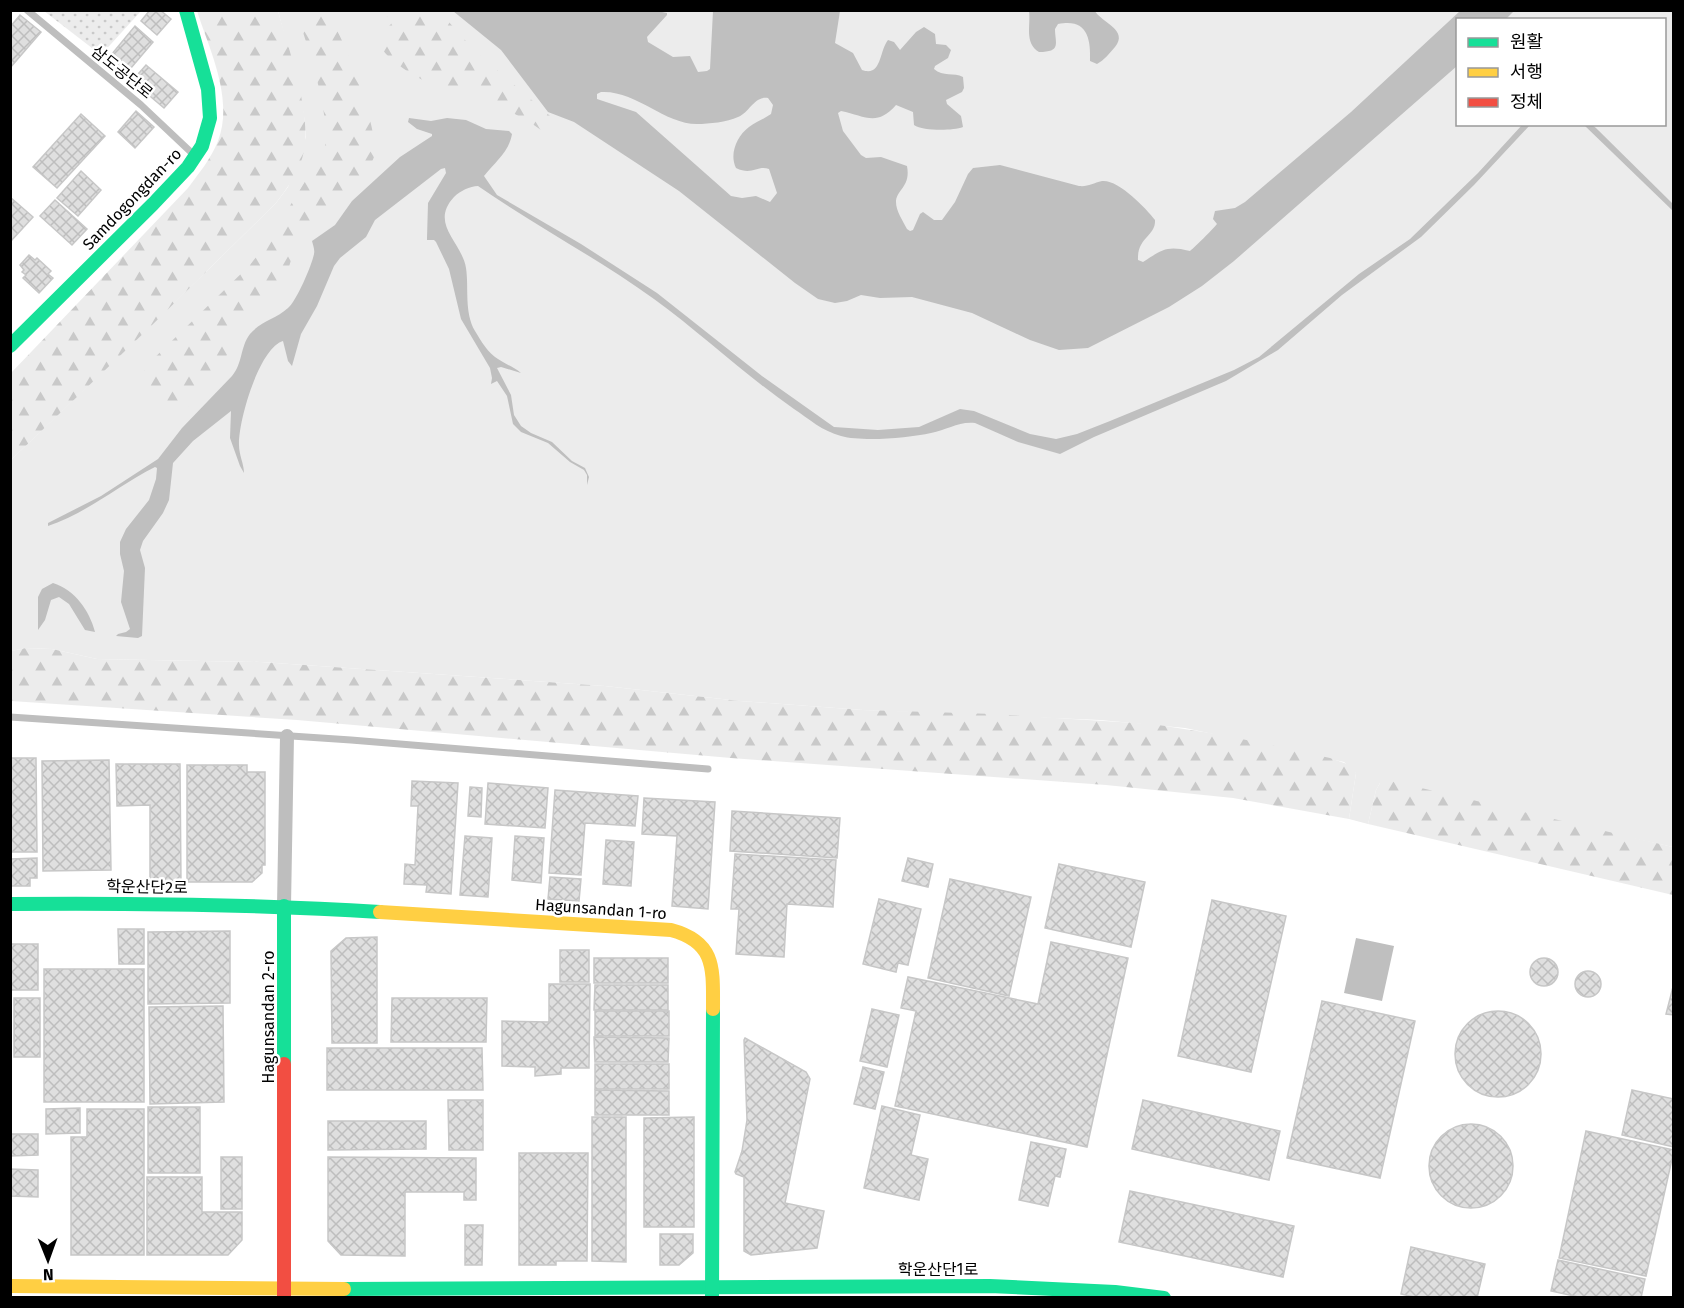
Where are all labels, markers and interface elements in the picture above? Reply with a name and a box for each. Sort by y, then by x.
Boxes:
legend [1456,18,1666,126]
text: 원활 [1510,31,1543,53]
street label: 삼도공단로 [87,41,157,103]
text: 서행 [1510,61,1543,83]
text: 정체 [1510,91,1543,113]
street label: Samdogongdan-ro [79,144,185,254]
street label: 학운산단2로 [106,877,188,897]
street label: Hagunsandan 1-ro [535,895,667,923]
street label: Hagunsandan 2-ro [259,951,278,1083]
north arrow [18,1230,78,1290]
street label: 학운산단1로 [898,1260,979,1279]
text: N [43,1265,54,1284]

